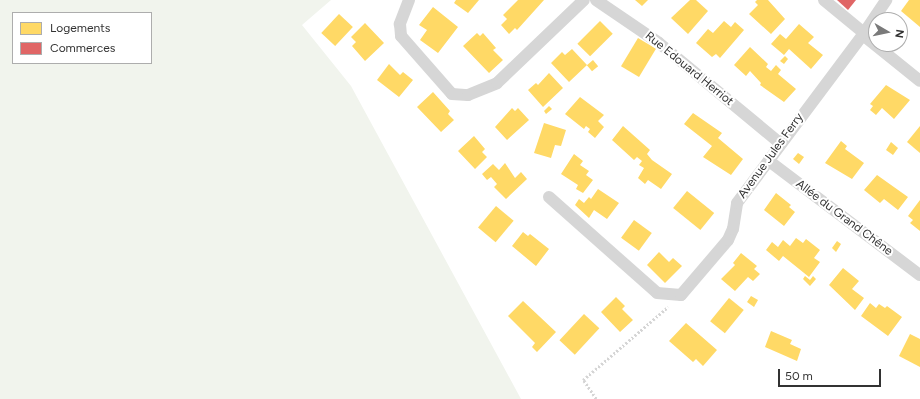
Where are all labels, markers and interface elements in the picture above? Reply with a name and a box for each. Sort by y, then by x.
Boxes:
legend [12,12,152,64]
north arrow [868,12,908,52]
text: Logements [50,21,110,35]
street label: Rue Edouard Herriot [642,29,736,109]
text: N [892,29,906,39]
text: Commerces [50,41,115,55]
street label: Avenue Jules Ferry [735,111,807,201]
street label: Allée du Grand Chêne [793,177,895,259]
scale bar [780,361,883,387]
text: 50 m [785,369,813,383]

